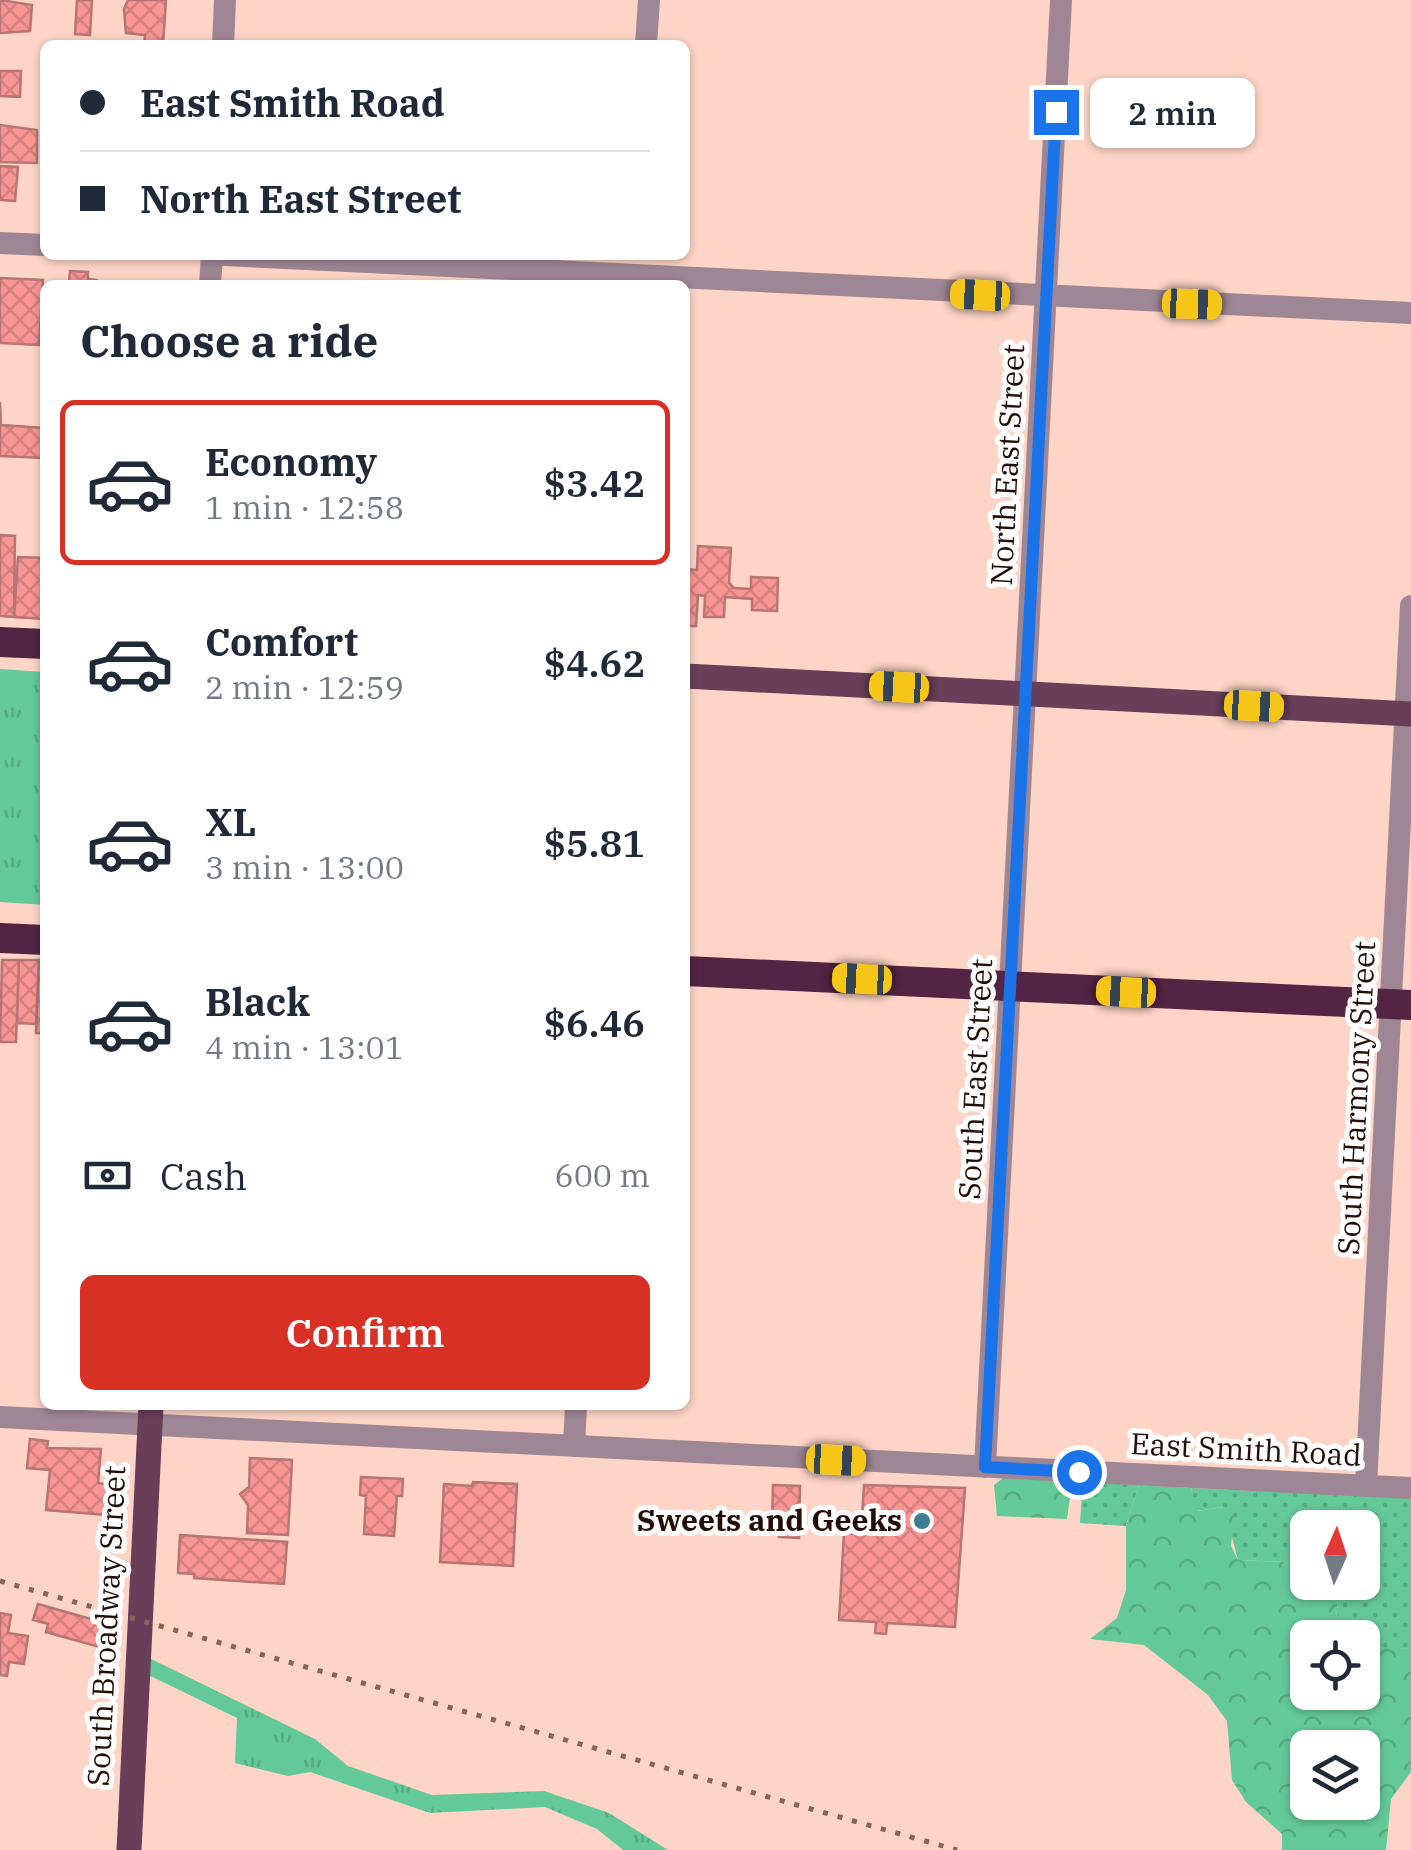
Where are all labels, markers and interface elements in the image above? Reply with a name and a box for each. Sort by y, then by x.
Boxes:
callout: 2 min [1091,77,1256,147]
text: East Smith Road [140,78,445,127]
route end [1034,90,1079,135]
text: 2 min [1128,92,1217,134]
text: North East Street [140,174,461,223]
car [949,278,1011,312]
car [1161,288,1223,320]
text: Choose a ride [80,311,378,369]
street label: North East Street [981,343,1032,587]
text: Economy [205,437,377,486]
icon: car [85,438,175,528]
text: $3.42 [543,458,645,507]
text: 1 min · 12:58 [205,486,404,528]
text: Comfort [205,617,358,666]
icon: car [85,618,175,708]
text: $4.62 [543,638,645,687]
text: 2 min · 12:59 [205,666,404,708]
car [868,670,930,704]
car [1223,689,1285,723]
text: XL [205,797,256,846]
icon: car [85,798,175,888]
text: $5.81 [543,818,645,867]
text: 3 min · 13:00 [205,846,404,888]
street label: South Harmony Street [1328,940,1383,1256]
street label: South East Street [949,957,1000,1200]
car [831,962,893,996]
car [1095,975,1157,1009]
text: Black [205,977,310,1026]
icon: car [85,978,175,1068]
text: $6.46 [543,998,645,1047]
text: 4 min · 13:01 [205,1026,404,1068]
icon: cash [80,1148,135,1203]
text: Cash [160,1151,247,1200]
text: 600 m [554,1154,650,1196]
button: Confirm [80,1275,650,1390]
street label: East Smith Road [1130,1423,1362,1474]
car [805,1443,867,1477]
route start [1057,1450,1102,1495]
street label: South Broadway Street [78,1465,133,1787]
place label: Sweets and Geeks [637,1500,902,1539]
marker: Sweets and Geeks [911,1510,933,1532]
north arrow [1290,1510,1380,1600]
map controls [1290,1510,1380,1820]
button: locate [1290,1620,1380,1710]
button: layers [1290,1730,1380,1820]

